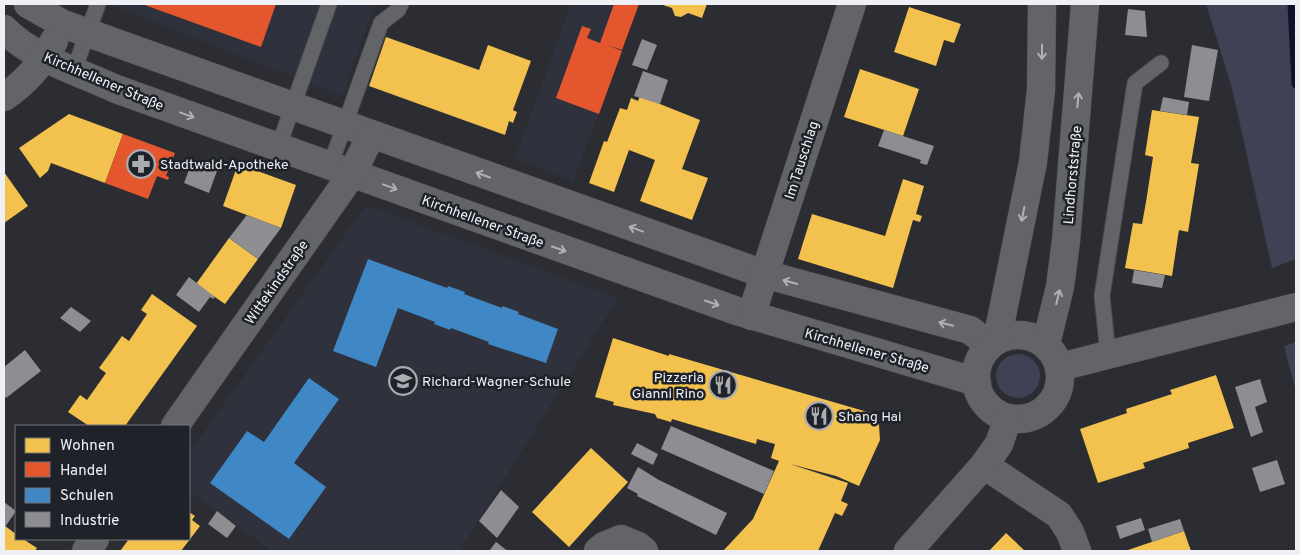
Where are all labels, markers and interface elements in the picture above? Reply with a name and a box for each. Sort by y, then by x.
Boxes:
one-way arrow [1037,44,1047,60]
street label: Kirchhellener Straße [41,49,166,115]
one-way arrow [1073,93,1082,109]
one-way arrow [179,111,194,120]
street label: Im Tauschlag [782,119,823,202]
street label: Lindhorststraße [1061,125,1086,225]
pharmacy icon: Stadtwald-Apotheke [126,149,156,179]
place label: Stadtwald-Apotheke [160,157,289,174]
one-way arrow [475,170,491,179]
one-way arrow [381,183,397,193]
street label: Kirchhellener Straße [419,192,546,252]
one-way arrow [1018,205,1028,221]
one-way arrow [629,224,644,233]
street label: Wittekindstraße [242,237,313,328]
one-way arrow [551,245,566,254]
one-way arrow [782,276,798,286]
one-way arrow [1053,289,1063,305]
one-way arrow [704,299,719,308]
one-way arrow [939,319,955,328]
street label: Kirchhellener Straße [802,326,931,377]
school or university icon: Richard-Wagner-Schule [388,366,418,396]
place label: Pizzeria Gianni Rino [632,370,704,403]
restaurant icon: Pizzeria Gianni Rino [708,370,738,400]
place label: Richard-Wagner-Schule [422,374,571,391]
restaurant icon: Shang Hai [804,401,834,431]
place label: Shang Hai [838,409,901,426]
legend [15,425,190,540]
text: Wohnen [60,437,115,456]
text: Handel [60,462,107,481]
text: Schulen [60,487,114,506]
text: Industrie [60,512,119,531]

